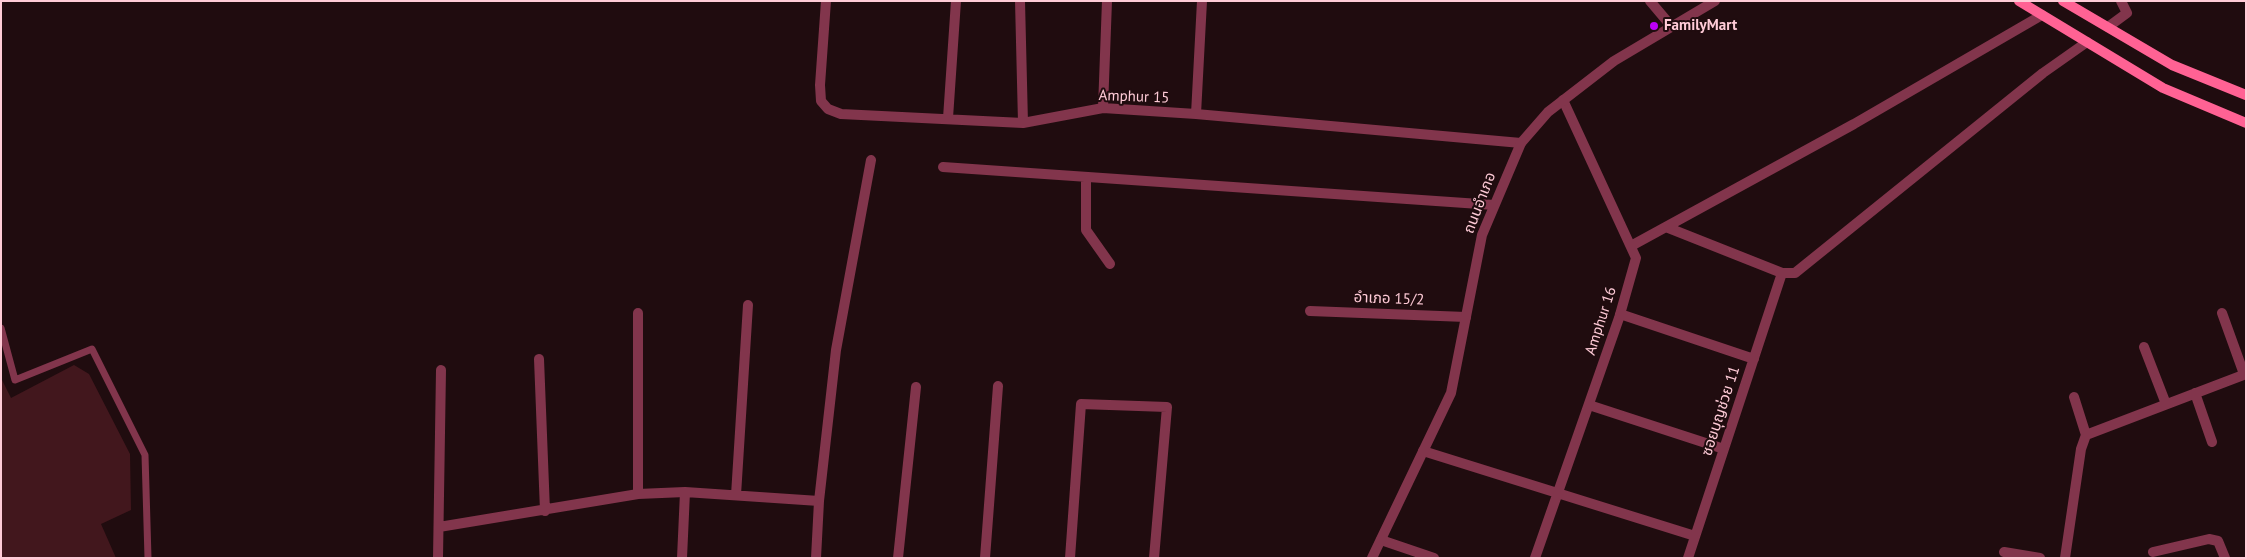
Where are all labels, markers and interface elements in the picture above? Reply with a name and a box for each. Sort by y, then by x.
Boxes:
place label: FamilyMart [1664,17,1737,35]
marker: FamilyMart [1648,20,1660,32]
street label: Amphur 15 [1098,87,1170,107]
street label: ถนนอำเภอ [1460,170,1500,236]
street label: Amphur 16 [1581,285,1621,357]
street label: อำเภอ 15/2 [1353,289,1425,309]
street label: ซอยบุญช่วย 11 [1698,364,1744,458]

